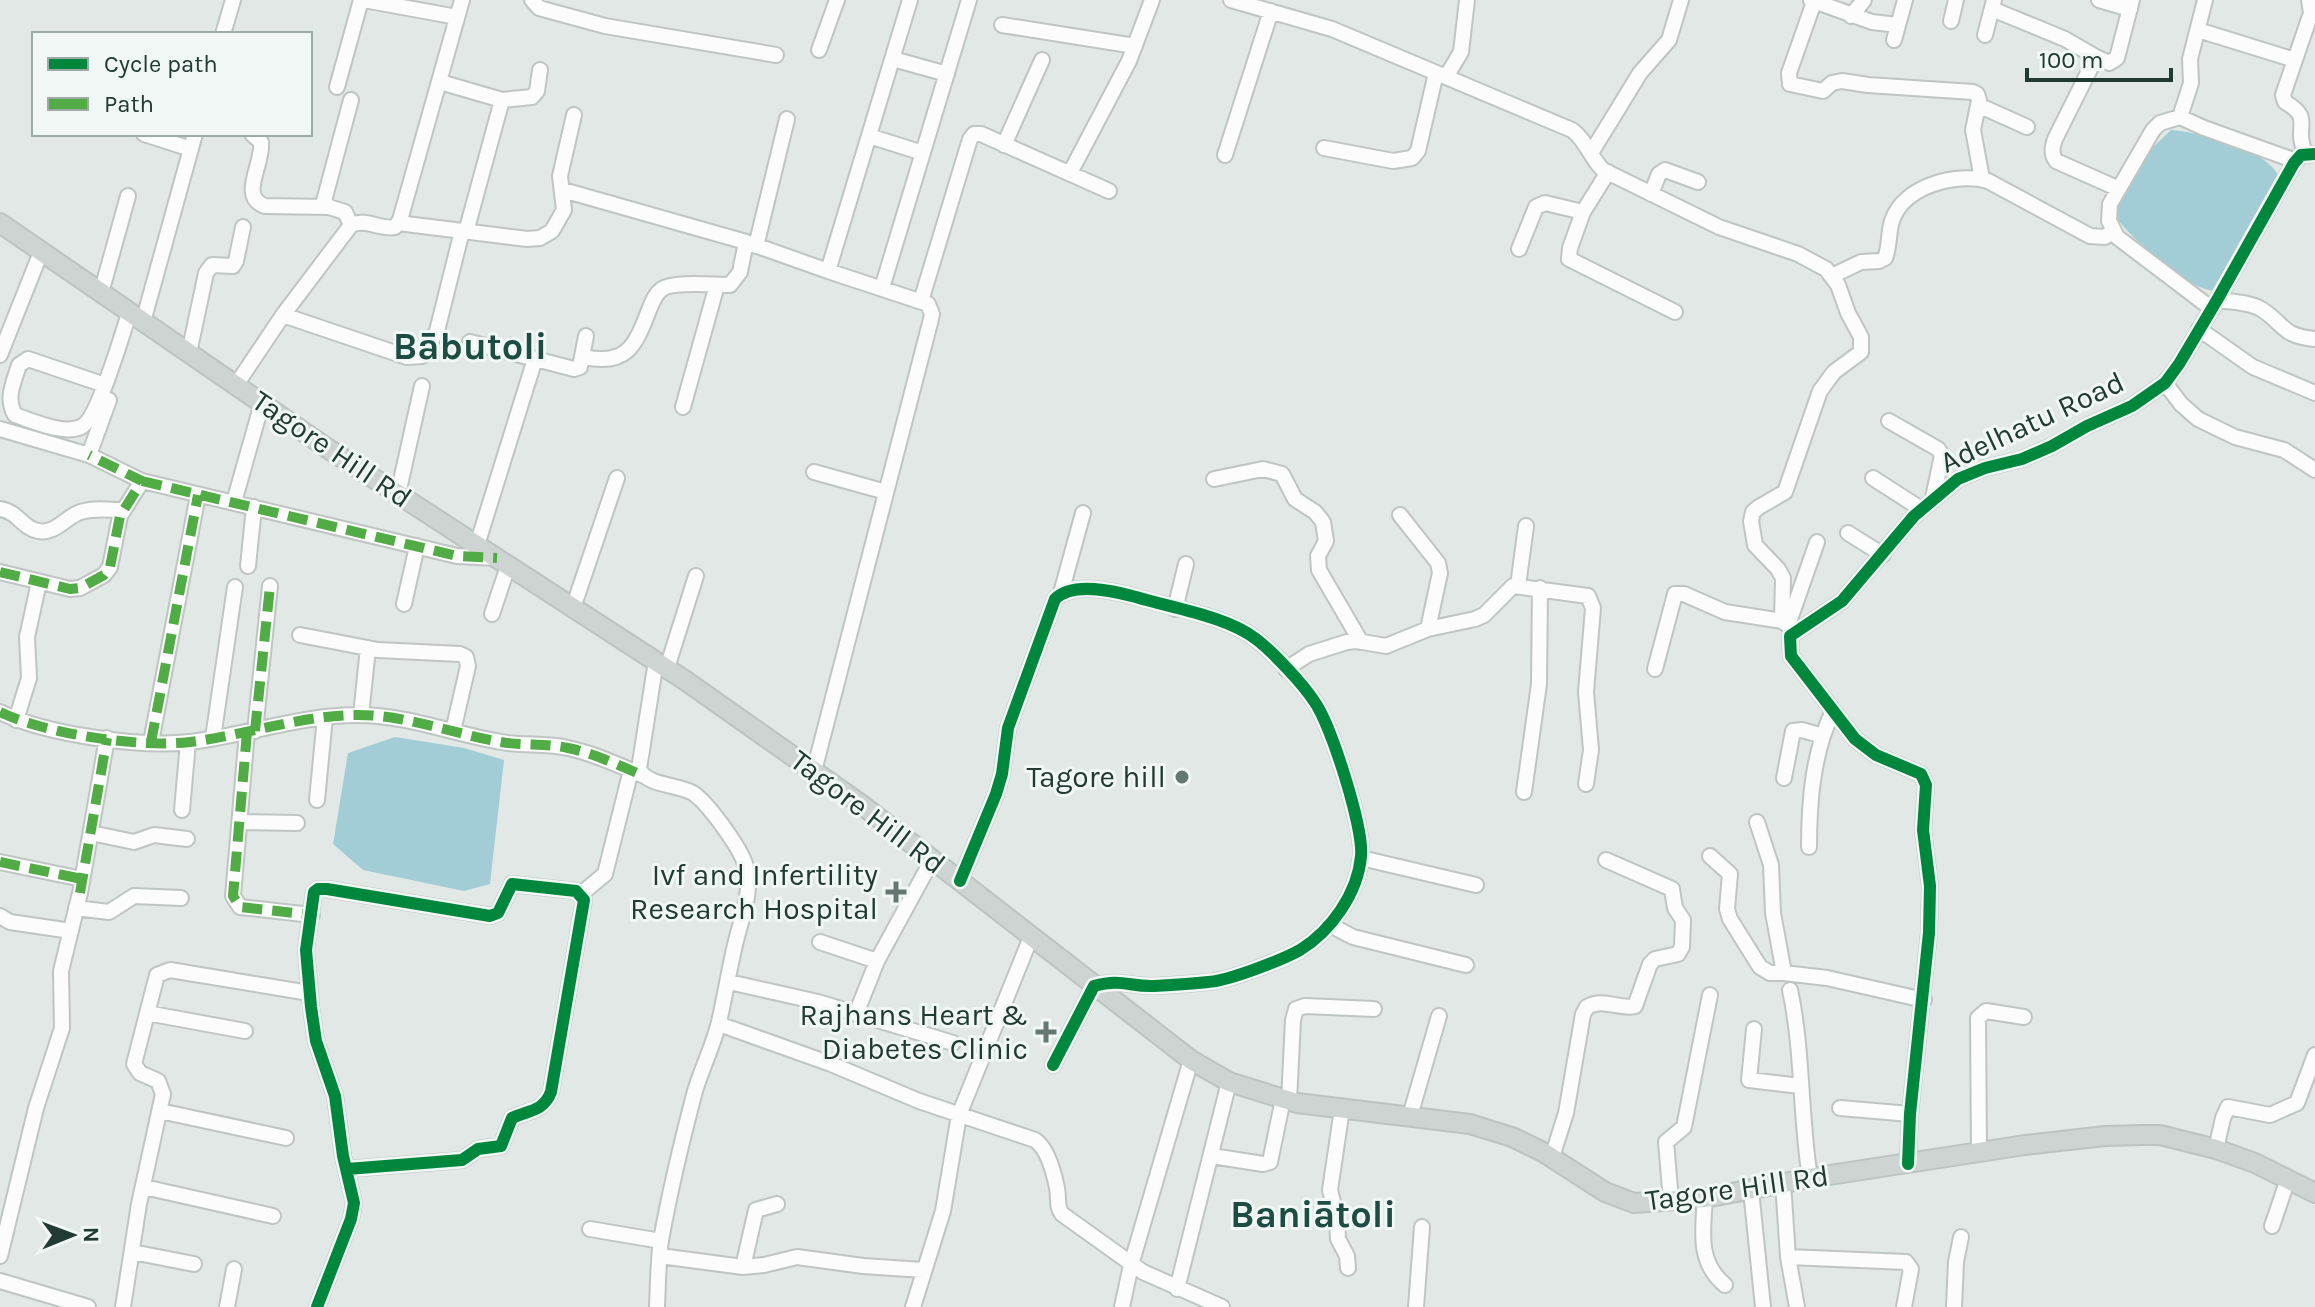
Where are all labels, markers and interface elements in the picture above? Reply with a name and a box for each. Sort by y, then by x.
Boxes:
legend [32,32,312,136]
scale bar [2027,32,2171,82]
text: 100 m [2039,46,2104,74]
text: Cycle path [104,50,218,78]
text: Path [104,90,154,118]
district label: Bābutoli [393,324,547,369]
street label: Adelhatu Road [1934,364,2130,480]
street label: Tagore Hill Rd [245,382,419,516]
street label: Tagore Hill Rd [783,742,953,882]
place label: Tagore hill [1027,759,1166,795]
marker: Tagore hill [1173,768,1191,786]
place label: Ivf and Infertility Research Hospital [630,857,878,927]
marker: Ivf and Infertility Research Hospital [885,881,907,903]
place label: Rajhans Heart & Diabetes Clinic [799,997,1028,1067]
marker: Rajhans Heart & Diabetes Clinic [1035,1021,1057,1043]
street label: Tagore Hill Rd [1643,1157,1831,1219]
district label: Baniātoli [1230,1192,1396,1237]
north arrow [32,1195,112,1275]
text: N [78,1227,104,1243]

